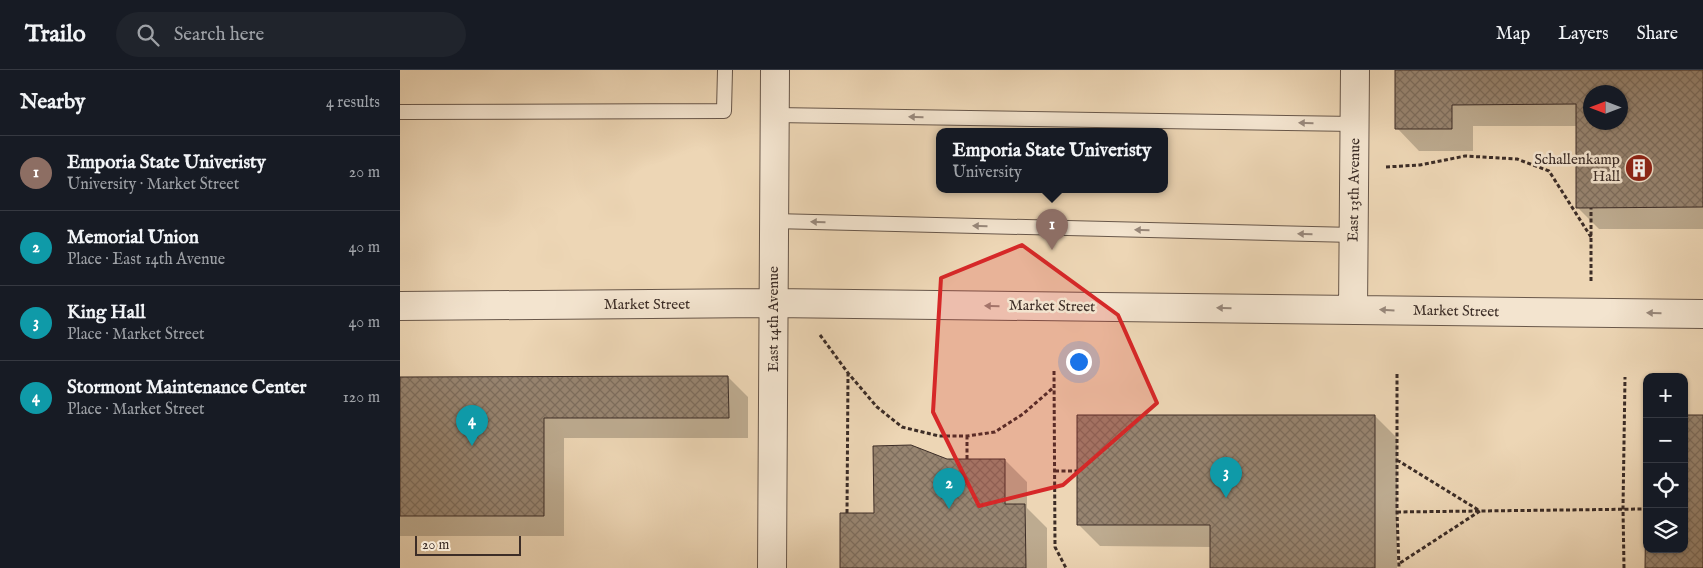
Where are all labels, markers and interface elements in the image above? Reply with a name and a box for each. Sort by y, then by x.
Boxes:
search box [116,12,466,57]
text: Trailo [25,19,86,50]
icon: search [134,21,162,49]
text: Search here [174,23,264,47]
text: Map [1496,23,1530,46]
text: Layers [1558,23,1609,46]
text: Share [1637,23,1678,46]
north arrow [1583,85,1628,130]
text: Nearby [20,89,85,116]
text: 4 results [326,93,380,113]
one-way arrow [908,113,924,121]
one-way arrow [1298,119,1314,127]
popup [936,128,1168,193]
street label: East 13th Avenue [1344,138,1364,242]
text: Emporia State Univeristy [953,139,1151,163]
place label: Schallenkamp Hall [1534,150,1621,186]
text: Emporia State Univeristy [67,151,266,175]
building icon: Schallenkamp Hall [1624,153,1654,183]
text: 1 [33,163,39,183]
text: 20 m [349,163,380,183]
text: University [953,163,1022,183]
text: University · Market Street [67,175,239,195]
pin: 1 [1036,209,1068,250]
one-way arrow [809,218,825,226]
one-way arrow [972,222,988,230]
text: Memorial Union [67,226,199,250]
one-way arrow [1134,226,1150,234]
one-way arrow [1297,229,1313,237]
text: 2 [32,238,40,258]
text: 40 m [348,238,380,258]
text: Place · East 14th Avenue [67,250,225,270]
street label: East 14th Avenue [764,266,783,372]
street label: Market Street [604,295,690,314]
street label: Market Street [1009,296,1095,316]
text: King Hall [67,301,145,325]
street label: Market Street [1413,301,1499,321]
one-way arrow [984,302,1000,310]
one-way arrow [1216,304,1232,312]
one-way arrow [1379,305,1395,313]
one-way arrow [1646,309,1662,317]
text: 3 [33,313,39,333]
text: 40 m [348,313,380,333]
text: Place · Market Street [67,325,205,345]
your location [1066,349,1092,375]
map controls [1643,373,1688,553]
button: + [1643,373,1688,418]
text: Stormont Maintenance Center [67,376,306,400]
text: 4 [32,388,40,408]
text: 120 m [343,388,380,408]
text: Place · Market Street [67,400,205,420]
pin: 4 [456,405,488,446]
button: − [1643,418,1688,463]
pin: 3 [1210,457,1242,498]
button: locate [1643,463,1688,508]
pin: 2 [933,468,965,509]
button: layers [1643,508,1688,553]
scale bar [415,533,521,556]
text: 20 m [422,536,449,554]

